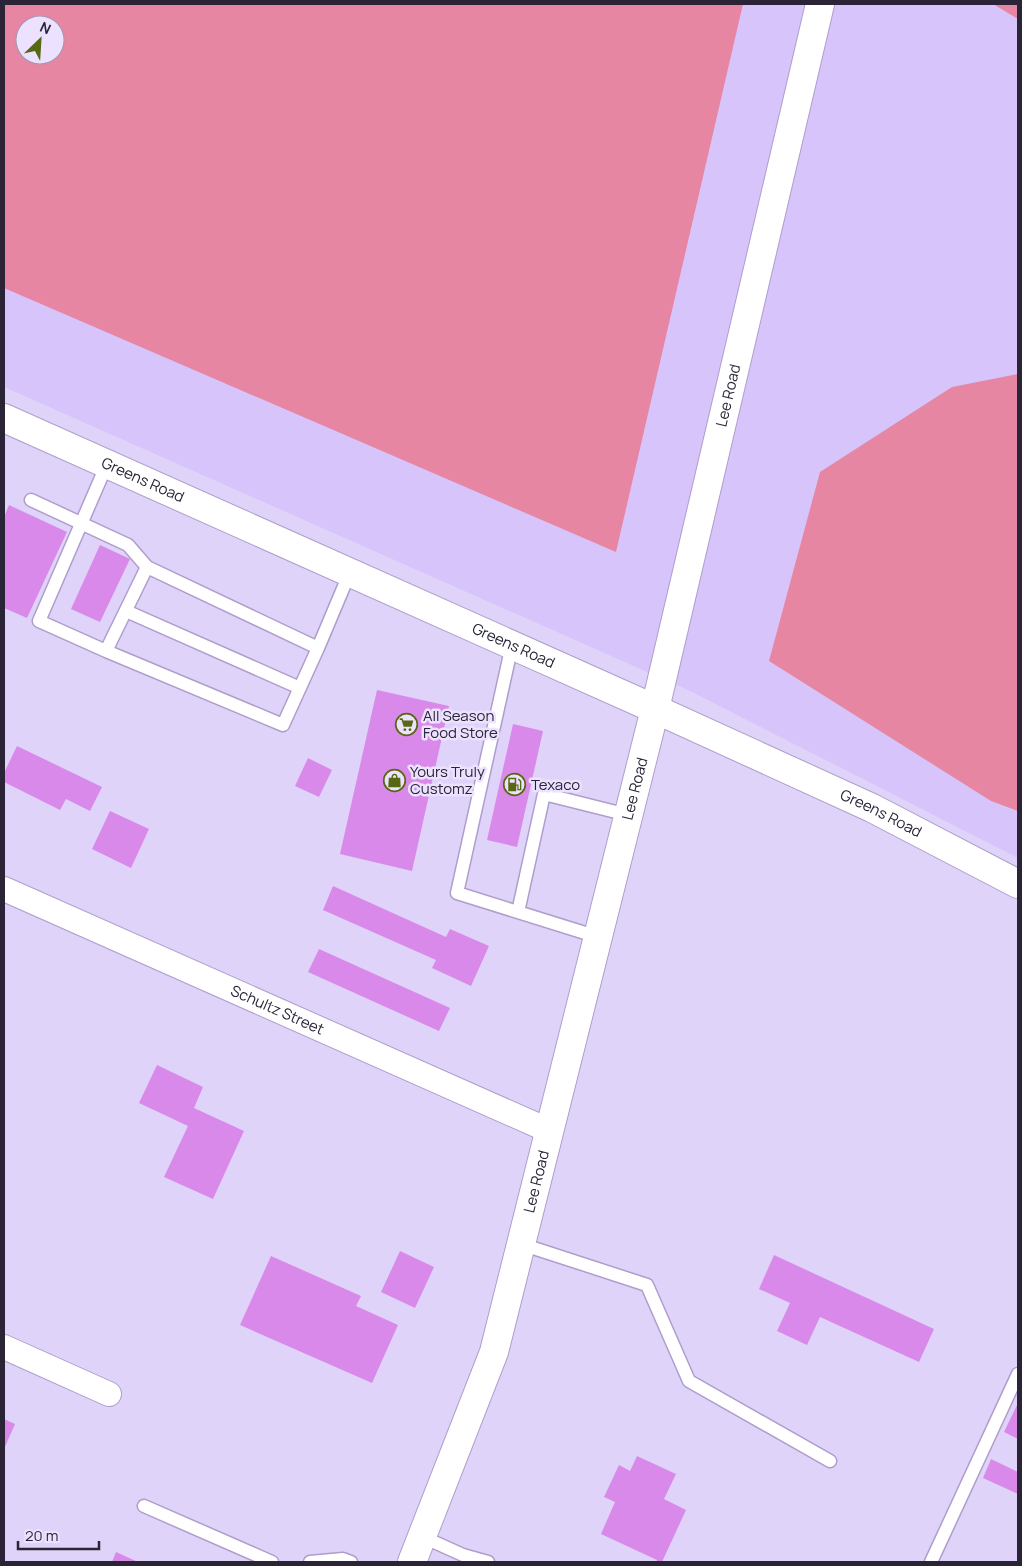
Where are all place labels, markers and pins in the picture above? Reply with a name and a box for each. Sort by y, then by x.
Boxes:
place label: All Season Food Store [423,705,498,743]
supermarket icon: All Season Food Store [395,713,419,737]
place label: Yours Truly Customz [410,761,485,799]
shop icon: Yours Truly Customz [382,769,406,793]
fuel station icon: Texaco [503,773,527,797]
place label: Texaco [531,774,580,795]

